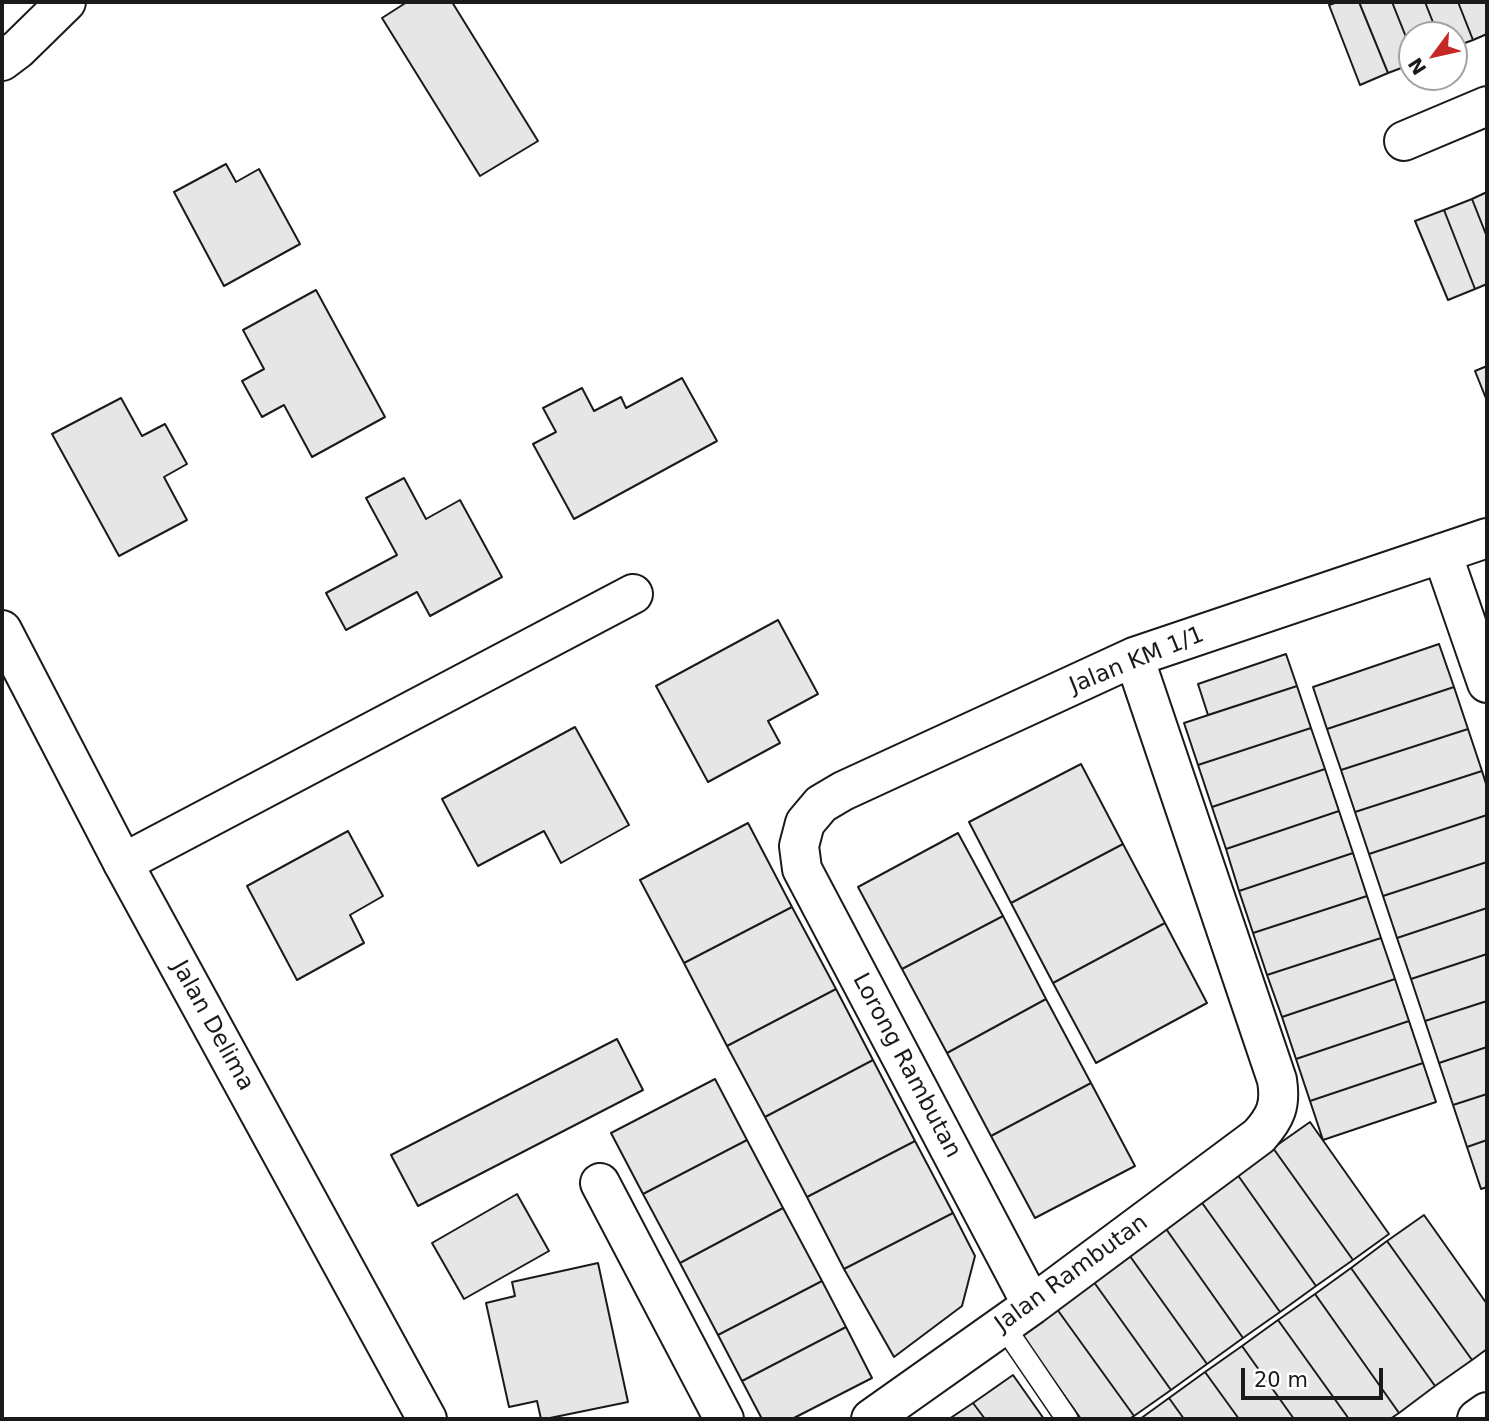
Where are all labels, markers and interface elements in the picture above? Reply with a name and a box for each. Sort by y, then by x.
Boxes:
north arrow [1398,21,1468,91]
text: N [1404,54,1431,79]
street label: Jalan KM 1/1 [1066,622,1208,700]
street label: Jalan Delima [165,956,259,1096]
street label: Lorong Rambutan [846,969,966,1163]
street label: Jalan Rambutan [990,1209,1154,1339]
scale bar [1244,1354,1386,1398]
text: 20 m [1254,1368,1308,1392]

